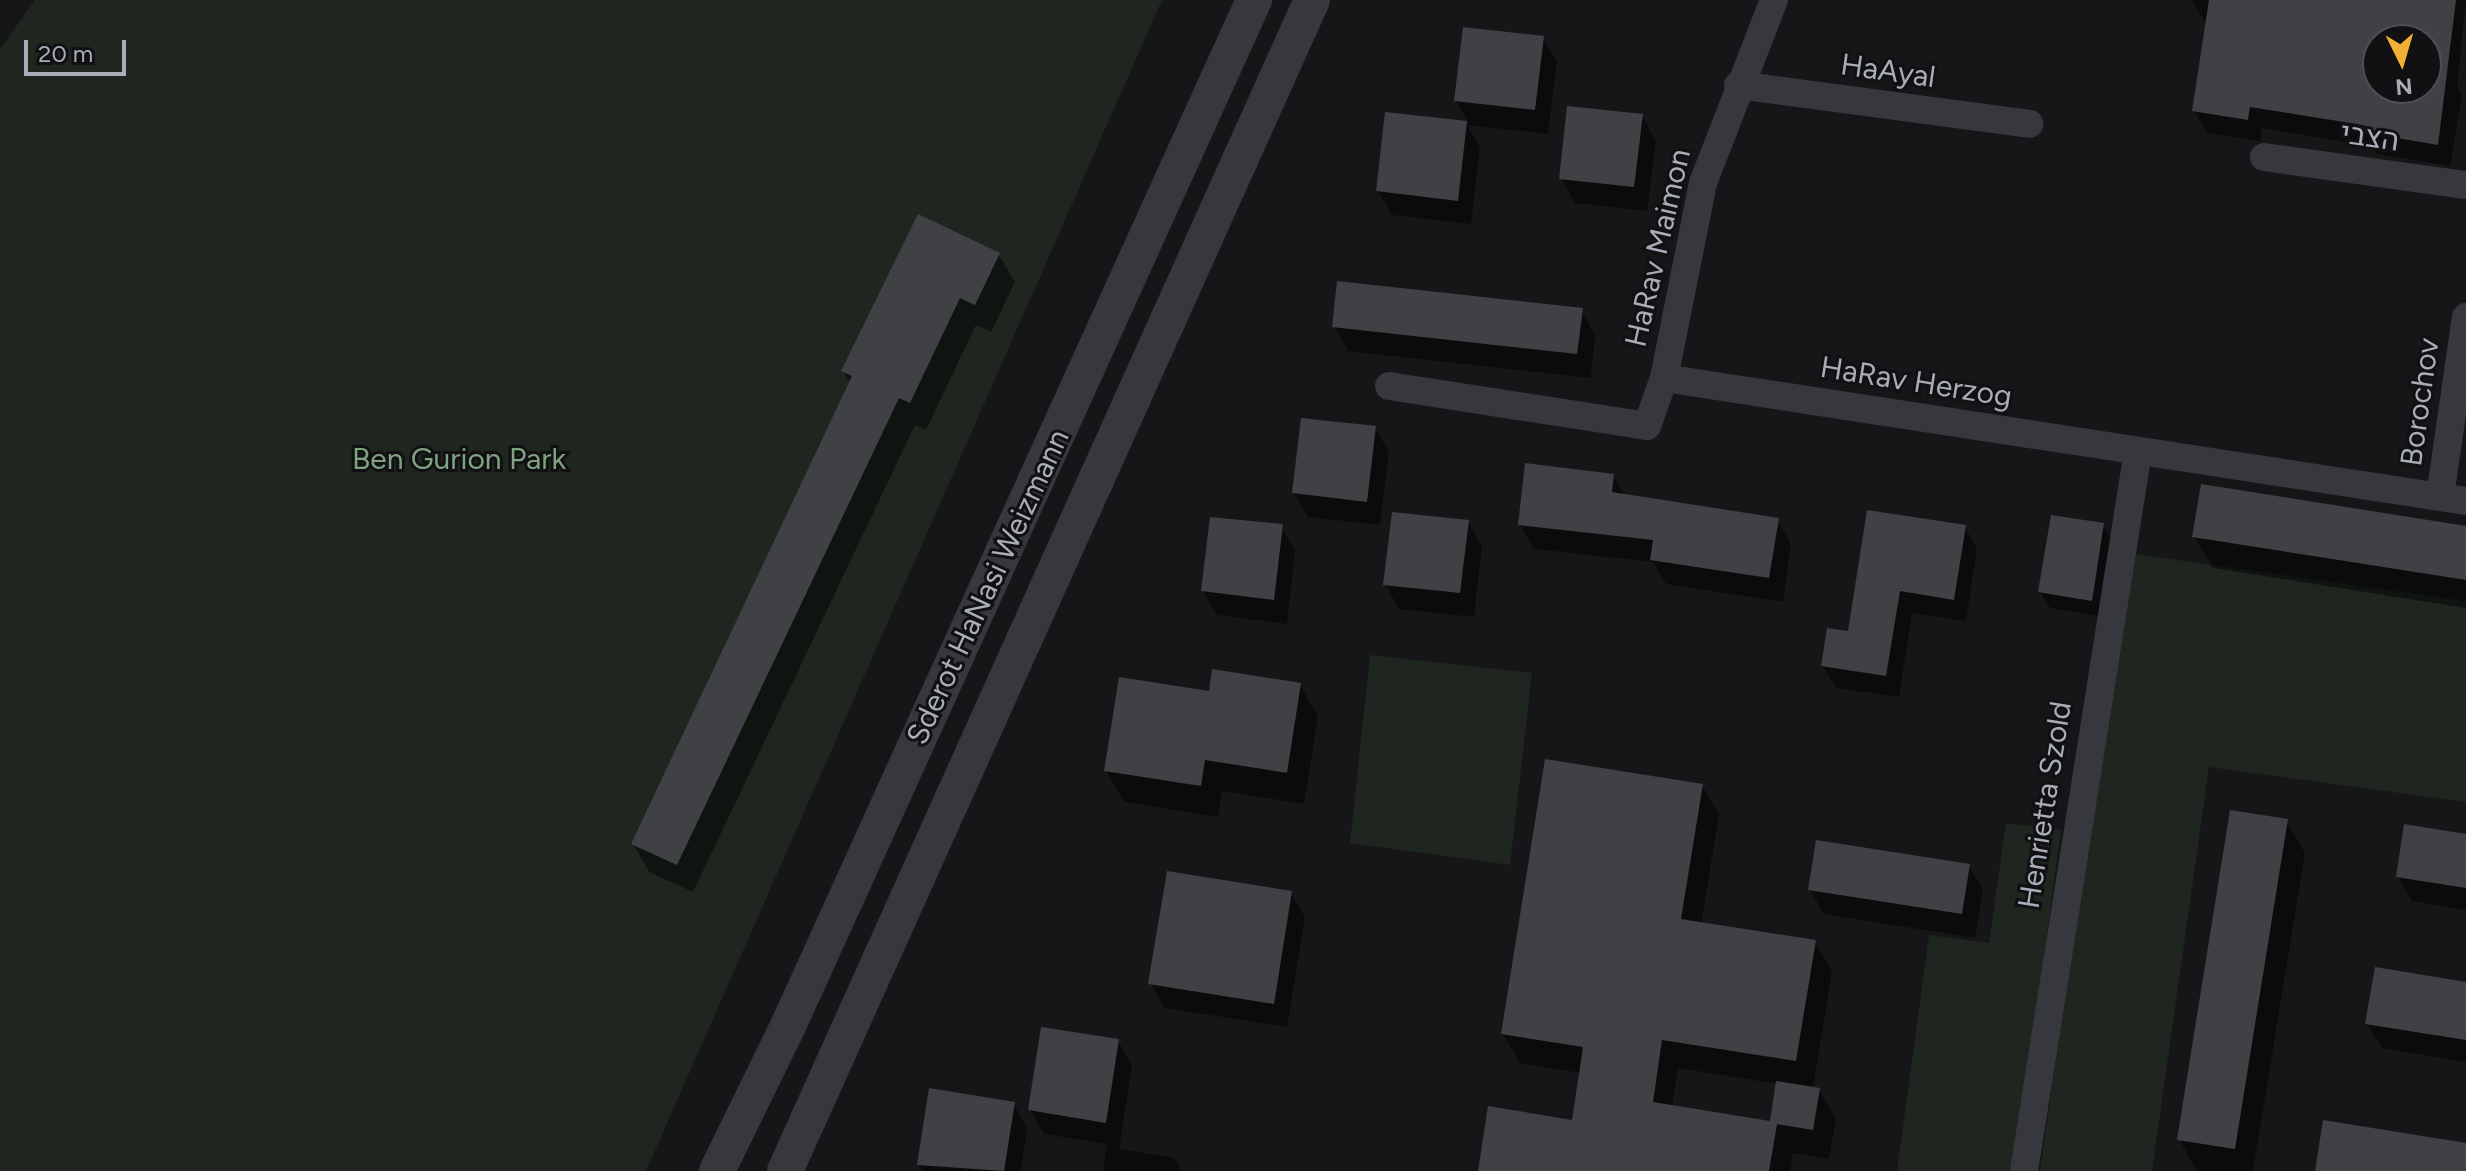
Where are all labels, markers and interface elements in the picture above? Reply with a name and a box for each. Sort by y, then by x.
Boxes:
scale bar [28,24,130,74]
north arrow [2362,24,2442,104]
text: 20 m [38,39,93,68]
street label: HaAyal [1838,47,1938,95]
text: N [2394,72,2414,101]
street label: הצבי [2338,115,2402,159]
street label: HaRav Maimon [1618,146,1698,350]
street label: Borochov [2393,336,2447,468]
street label: HaRav Herzog [1818,349,2014,415]
street label: Sderot HaNasi Weizmann [899,424,1077,750]
park label: Ben Gurion Park [352,441,566,477]
street label: Henrietta Szold [2011,699,2079,911]

